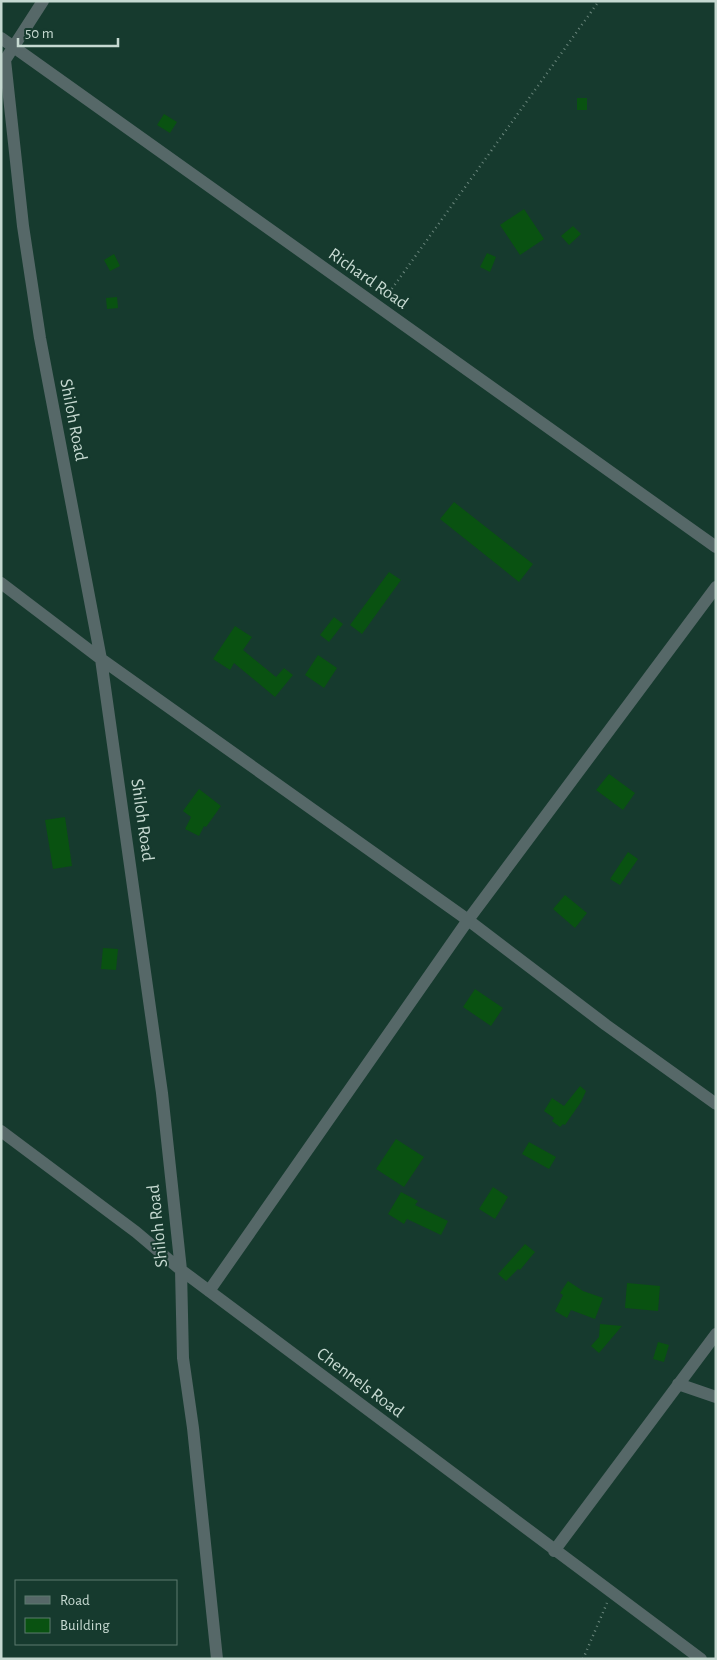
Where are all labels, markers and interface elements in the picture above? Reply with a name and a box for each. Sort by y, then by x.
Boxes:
scale bar [18,15,118,47]
text: 50 m [25,26,54,41]
street label: Richard Road [325,245,411,313]
street label: Shiloh Road [56,377,90,463]
street label: Shiloh Road [127,777,157,863]
street label: Shiloh Road [145,1184,171,1268]
street label: Chennels Road [313,1345,407,1421]
legend [15,1580,178,1645]
text: Road [60,1593,90,1608]
text: Building [60,1618,110,1633]

